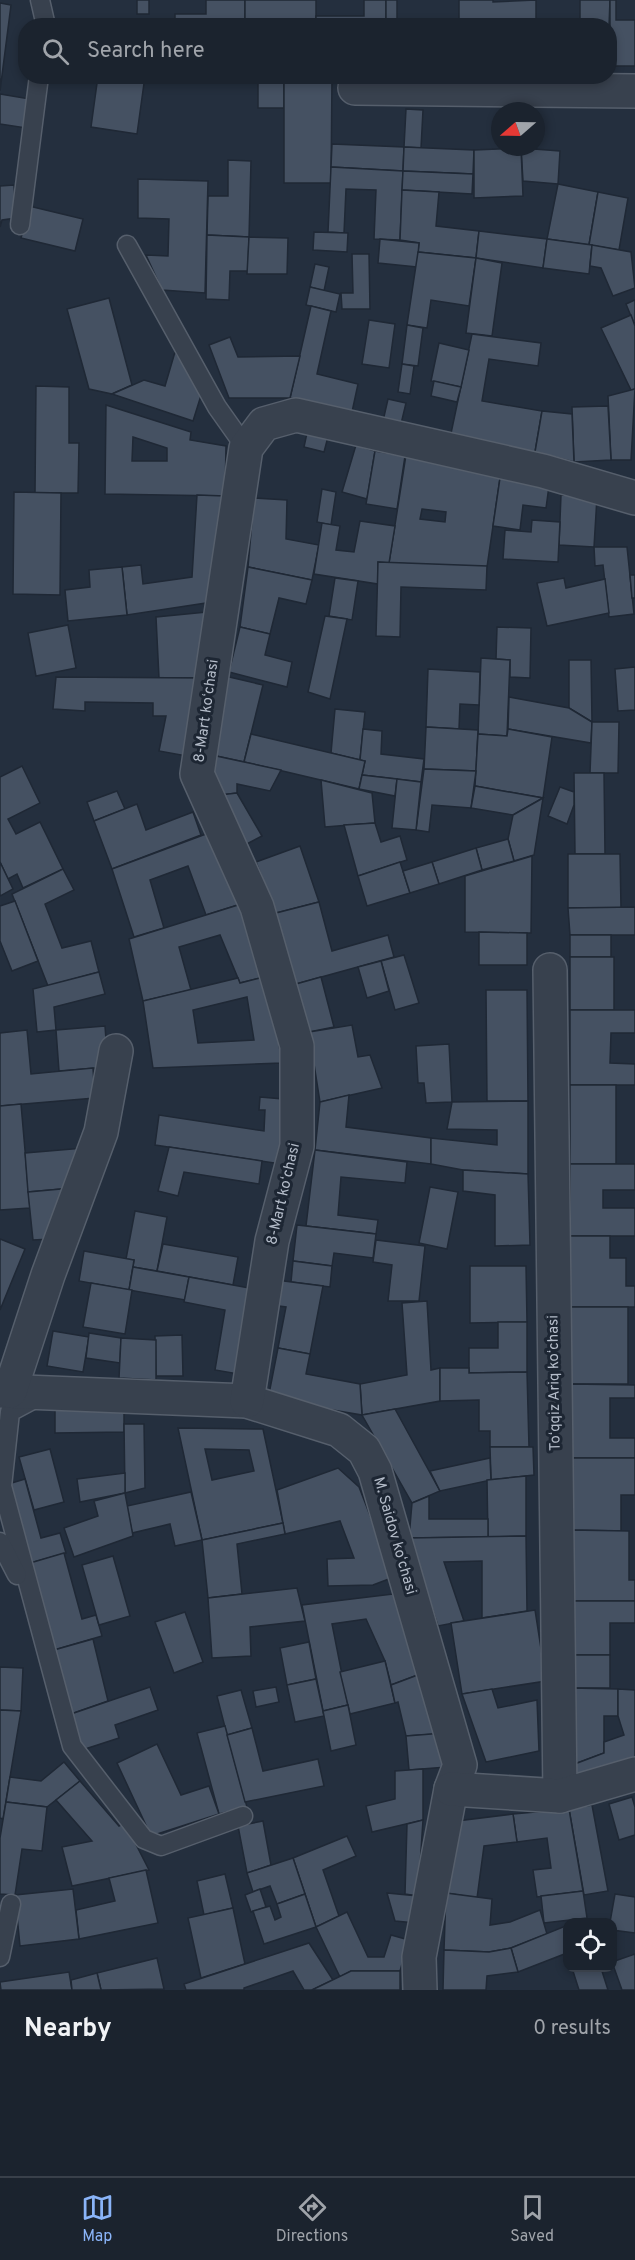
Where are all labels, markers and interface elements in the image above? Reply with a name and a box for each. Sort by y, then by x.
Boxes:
search box [18,18,617,84]
icon: search [39,35,72,68]
text: Search here [87,38,205,65]
north arrow [491,102,545,156]
street label: 8-Mart koʻchasi [190,658,224,764]
street label: 8-Mart koʻchasi [263,1141,305,1247]
street label: Toʻqqiz Ariq koʻchasi [544,1315,566,1451]
street label: M. Saidov koʻchasi [368,1475,420,1597]
map controls [563,1918,617,1972]
button: locate [563,1918,617,1972]
text: Nearby [24,2013,112,2046]
text: 0 results [533,2016,611,2042]
tab: Map [81,2191,114,2247]
tab: Directions [276,2191,348,2247]
tab: Saved [510,2191,554,2247]

